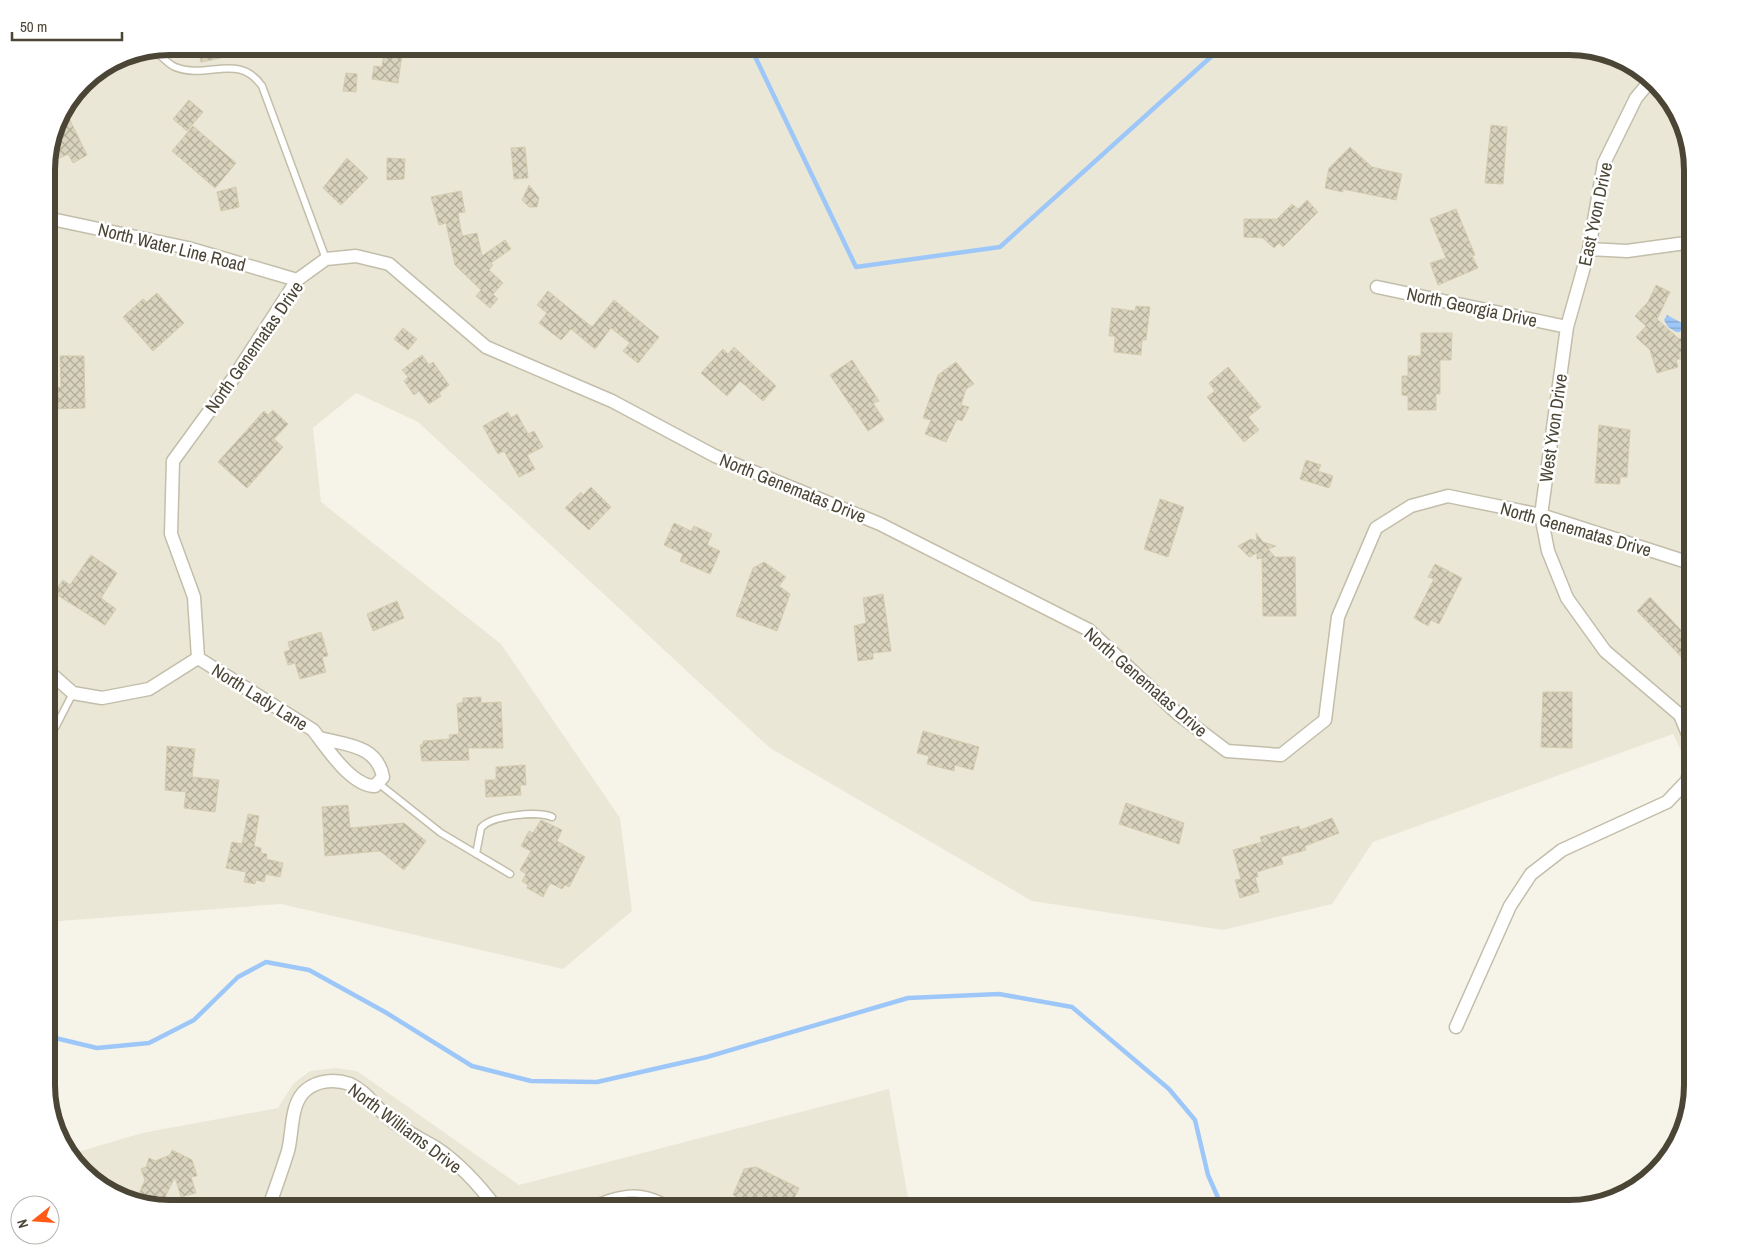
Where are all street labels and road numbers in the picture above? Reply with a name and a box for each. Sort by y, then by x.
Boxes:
street label: East Yvon Drive [1572,160,1618,268]
street label: North Water Line Road [96,217,248,277]
street label: North Genematas Drive [199,276,309,418]
street label: North Georgia Drive [1404,281,1540,333]
street label: West Yvon Drive [1533,372,1573,484]
street label: North Genematas Drive [716,447,870,529]
street label: North Genematas Drive [1498,496,1654,562]
street label: North Genematas Drive [1079,621,1213,743]
street label: North Lady Lane [207,657,313,737]
street label: North Williams Drive [343,1077,467,1179]

